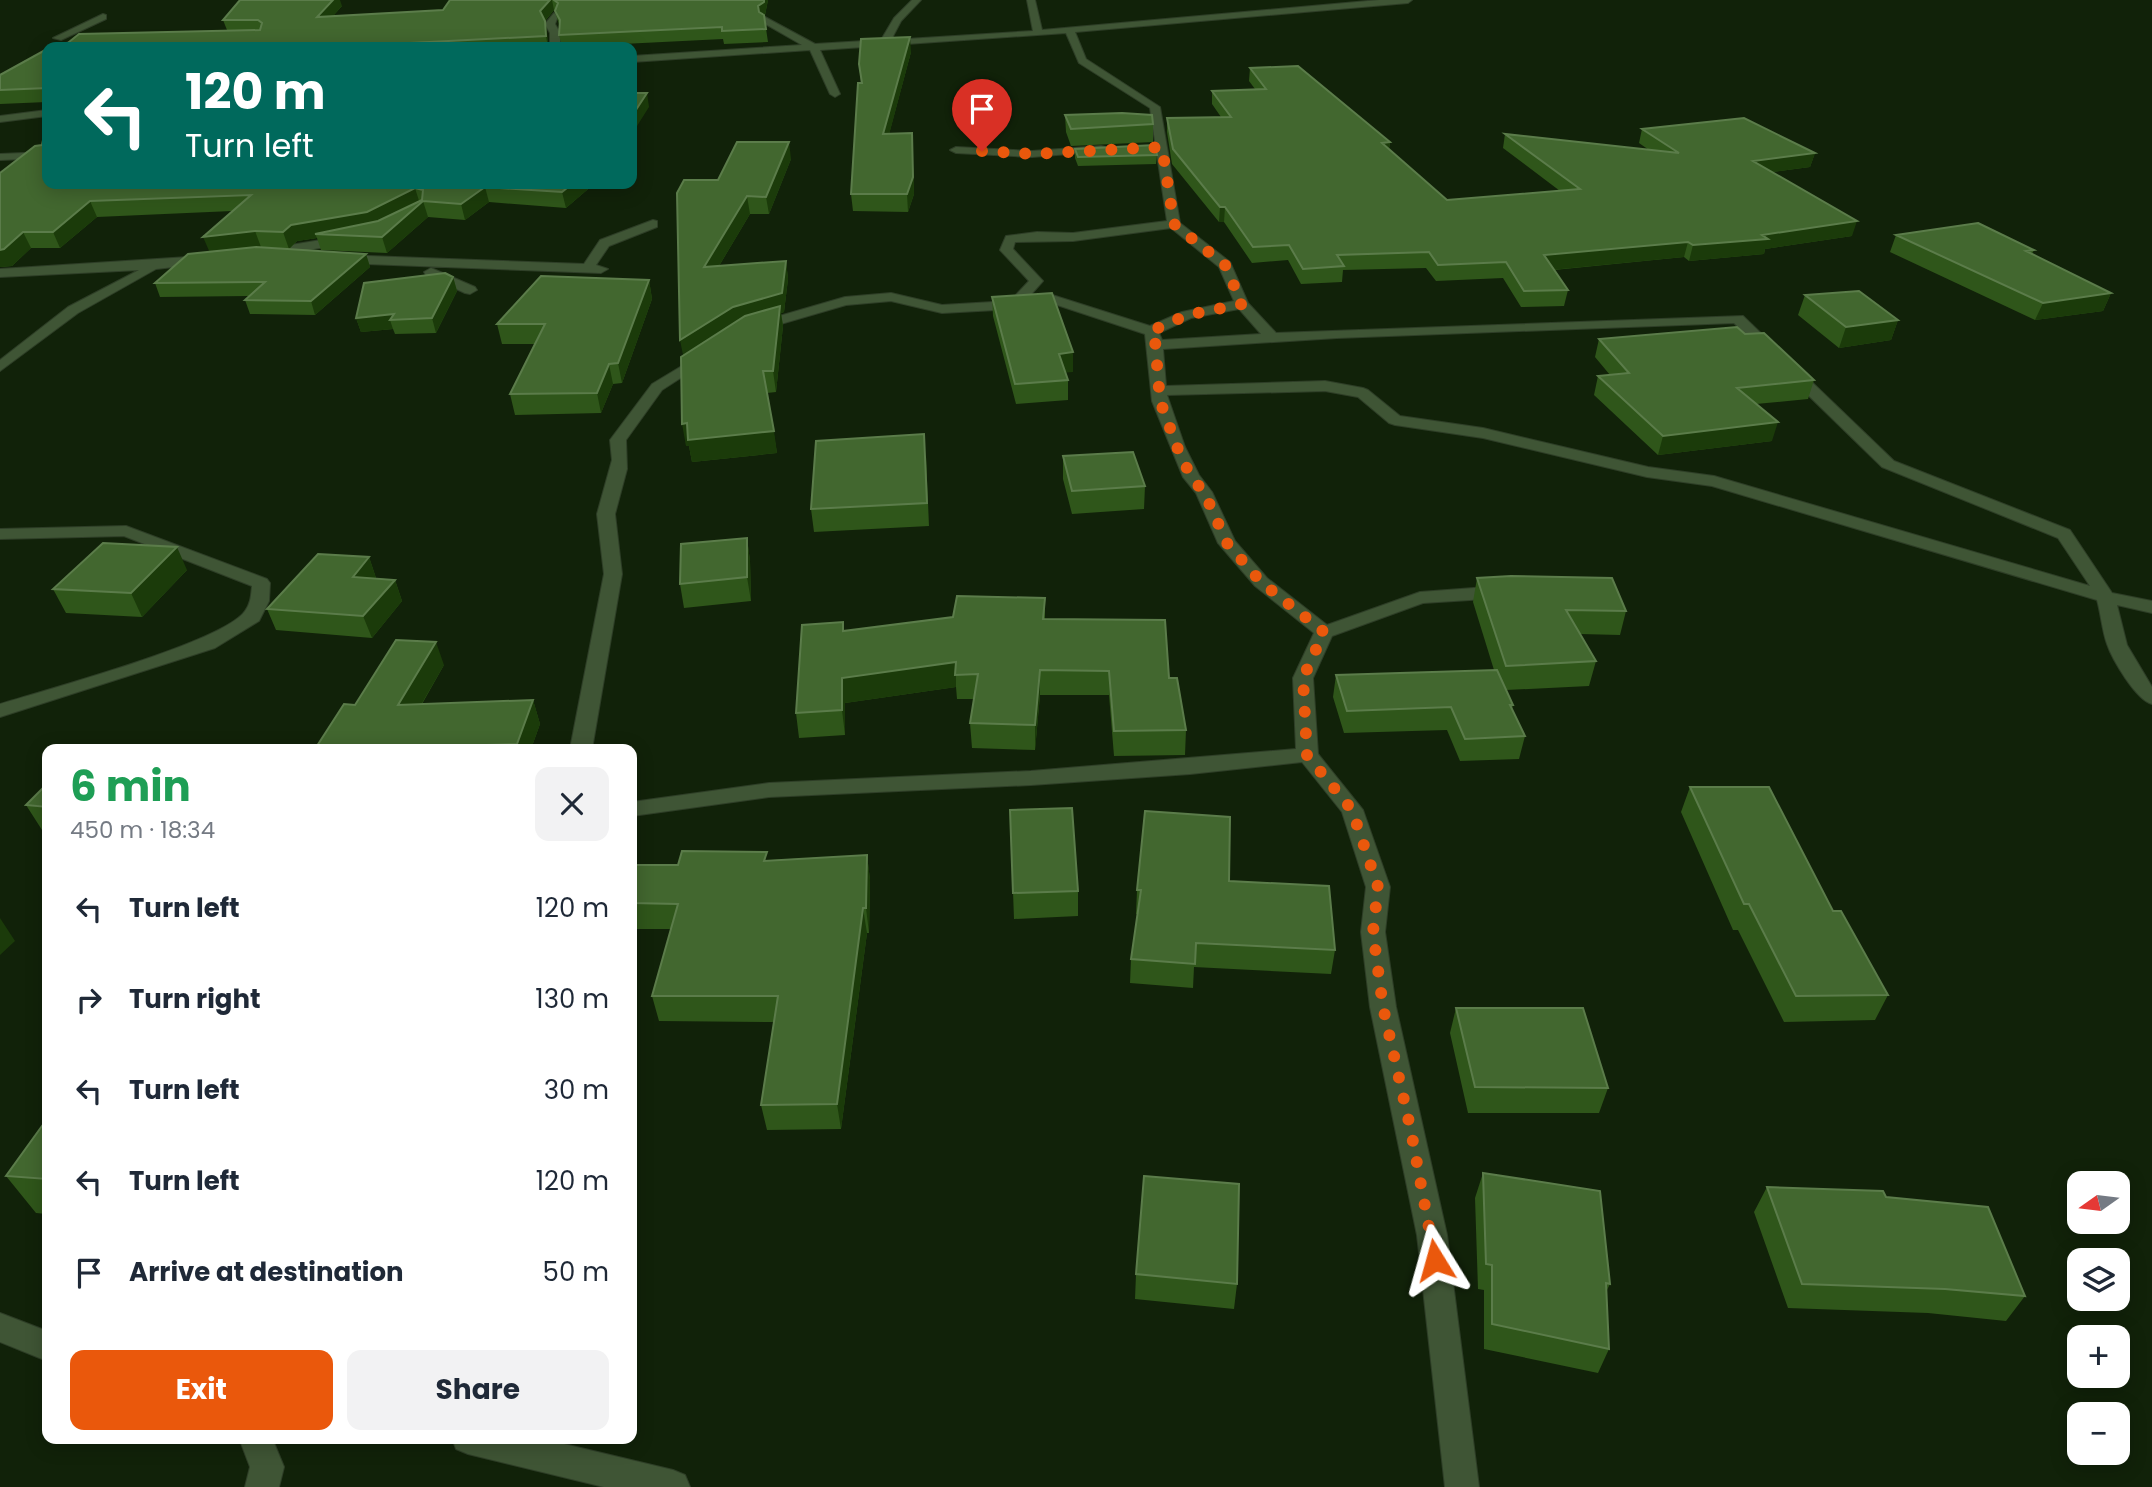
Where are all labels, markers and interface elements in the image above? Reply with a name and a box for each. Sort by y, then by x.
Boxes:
text: 120 m [185,58,326,126]
icon: left [70,70,161,161]
pin [952,79,1012,151]
icon: arrive [963,90,1001,128]
text: Turn left [185,123,314,168]
text: 6 min [70,757,191,816]
button: close [535,767,609,841]
text: 450 m · 18:34 [70,814,215,846]
icon: left [70,890,108,928]
text: Turn left [129,890,240,926]
text: 120 m [536,890,609,926]
icon: right [70,981,108,1019]
text: Turn right [129,981,261,1017]
text: 130 m [535,981,609,1017]
icon: left [70,1072,108,1110]
text: Turn left [129,1072,240,1108]
text: 30 m [544,1072,609,1108]
icon: left [70,1163,108,1201]
text: Turn left [129,1163,240,1199]
text: 120 m [536,1163,609,1199]
north arrow [2067,1171,2130,1234]
map controls [2067,1171,2130,1465]
position arrow [1398,1223,1472,1297]
button: layers [2067,1248,2130,1311]
icon: arrive [70,1254,108,1292]
text: Arrive at destination [129,1254,404,1290]
text: 50 m [543,1254,609,1290]
button: + [2067,1325,2130,1388]
button: Exit [70,1350,333,1430]
button: Share [347,1350,609,1430]
button: − [2067,1402,2130,1465]

